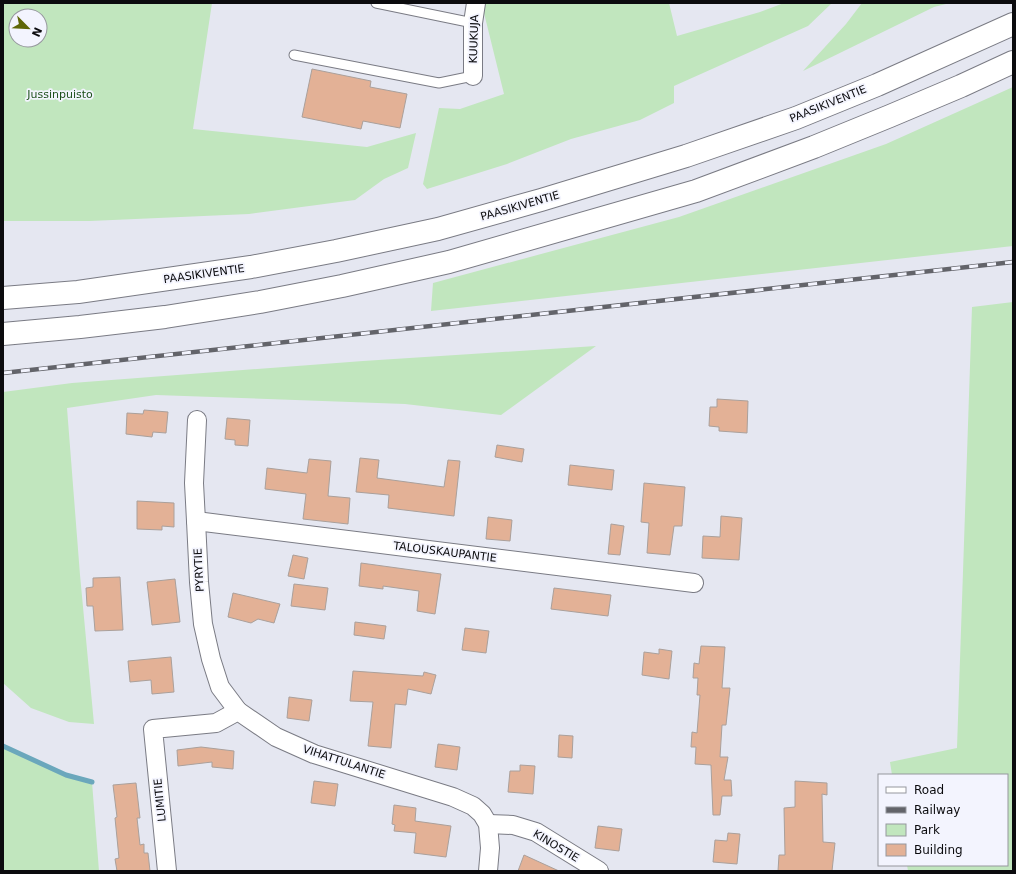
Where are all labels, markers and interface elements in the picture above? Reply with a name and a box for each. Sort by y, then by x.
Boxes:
north arrow [8,8,48,48]
street label: KUUKUJA [467,14,481,64]
text: N [29,25,44,39]
street label: PAASIKIVENTIE [788,83,868,125]
park label: Jussinpuisto [26,88,93,101]
street label: PAASIKIVENTIE [479,188,561,223]
street label: PAASIKIVENTIE [163,262,245,286]
street label: TALOUSKAUPANTIE [392,539,497,565]
street label: PYRYTIE [191,548,207,592]
street label: VIHATTULANTIE [301,743,387,781]
legend [878,774,1008,866]
street label: LUMITIE [151,778,169,822]
text: Road [914,783,944,797]
text: Railway [914,803,960,817]
text: Park [914,823,940,837]
street label: KINOSTIE [531,827,581,865]
text: Building [914,843,963,857]

